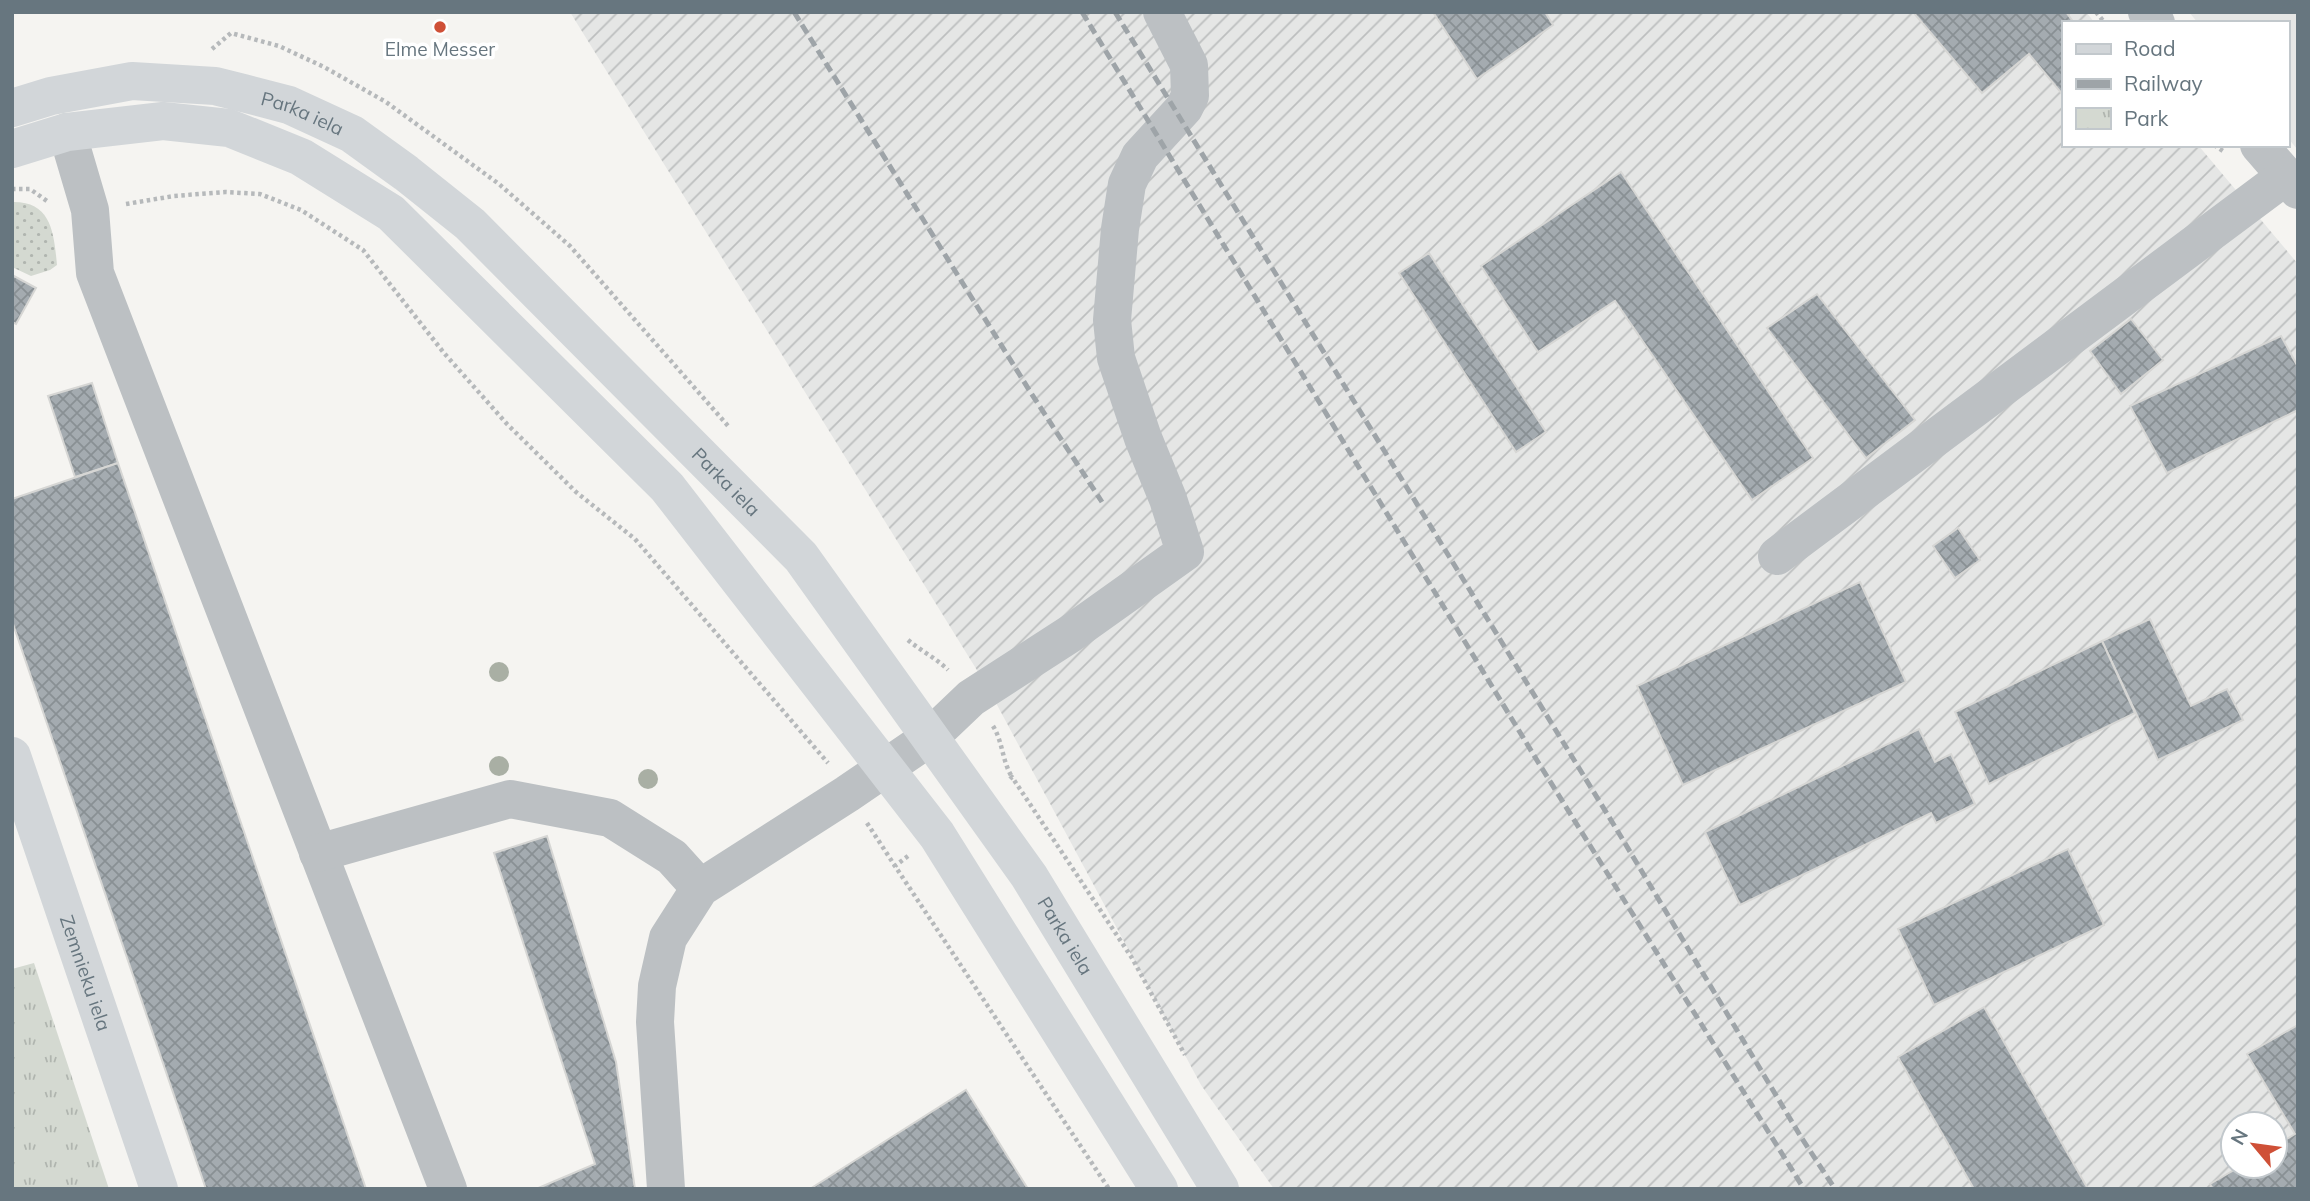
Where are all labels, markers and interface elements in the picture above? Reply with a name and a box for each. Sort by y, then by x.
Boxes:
marker: Elme Messer [432,19,448,35]
legend [2062,21,2289,147]
text: Road [2124,35,2175,61]
place label: Elme Messer [385,37,495,61]
text: Railway [2124,70,2203,96]
street label: Parka iela [259,86,347,140]
text: Park [2124,105,2168,131]
street label: Parka iela [687,442,765,521]
street label: Parka iela [1032,892,1098,979]
street label: Zemnieku iela [55,912,116,1034]
north arrow [2219,1110,2289,1180]
text: N [2225,1125,2253,1149]

